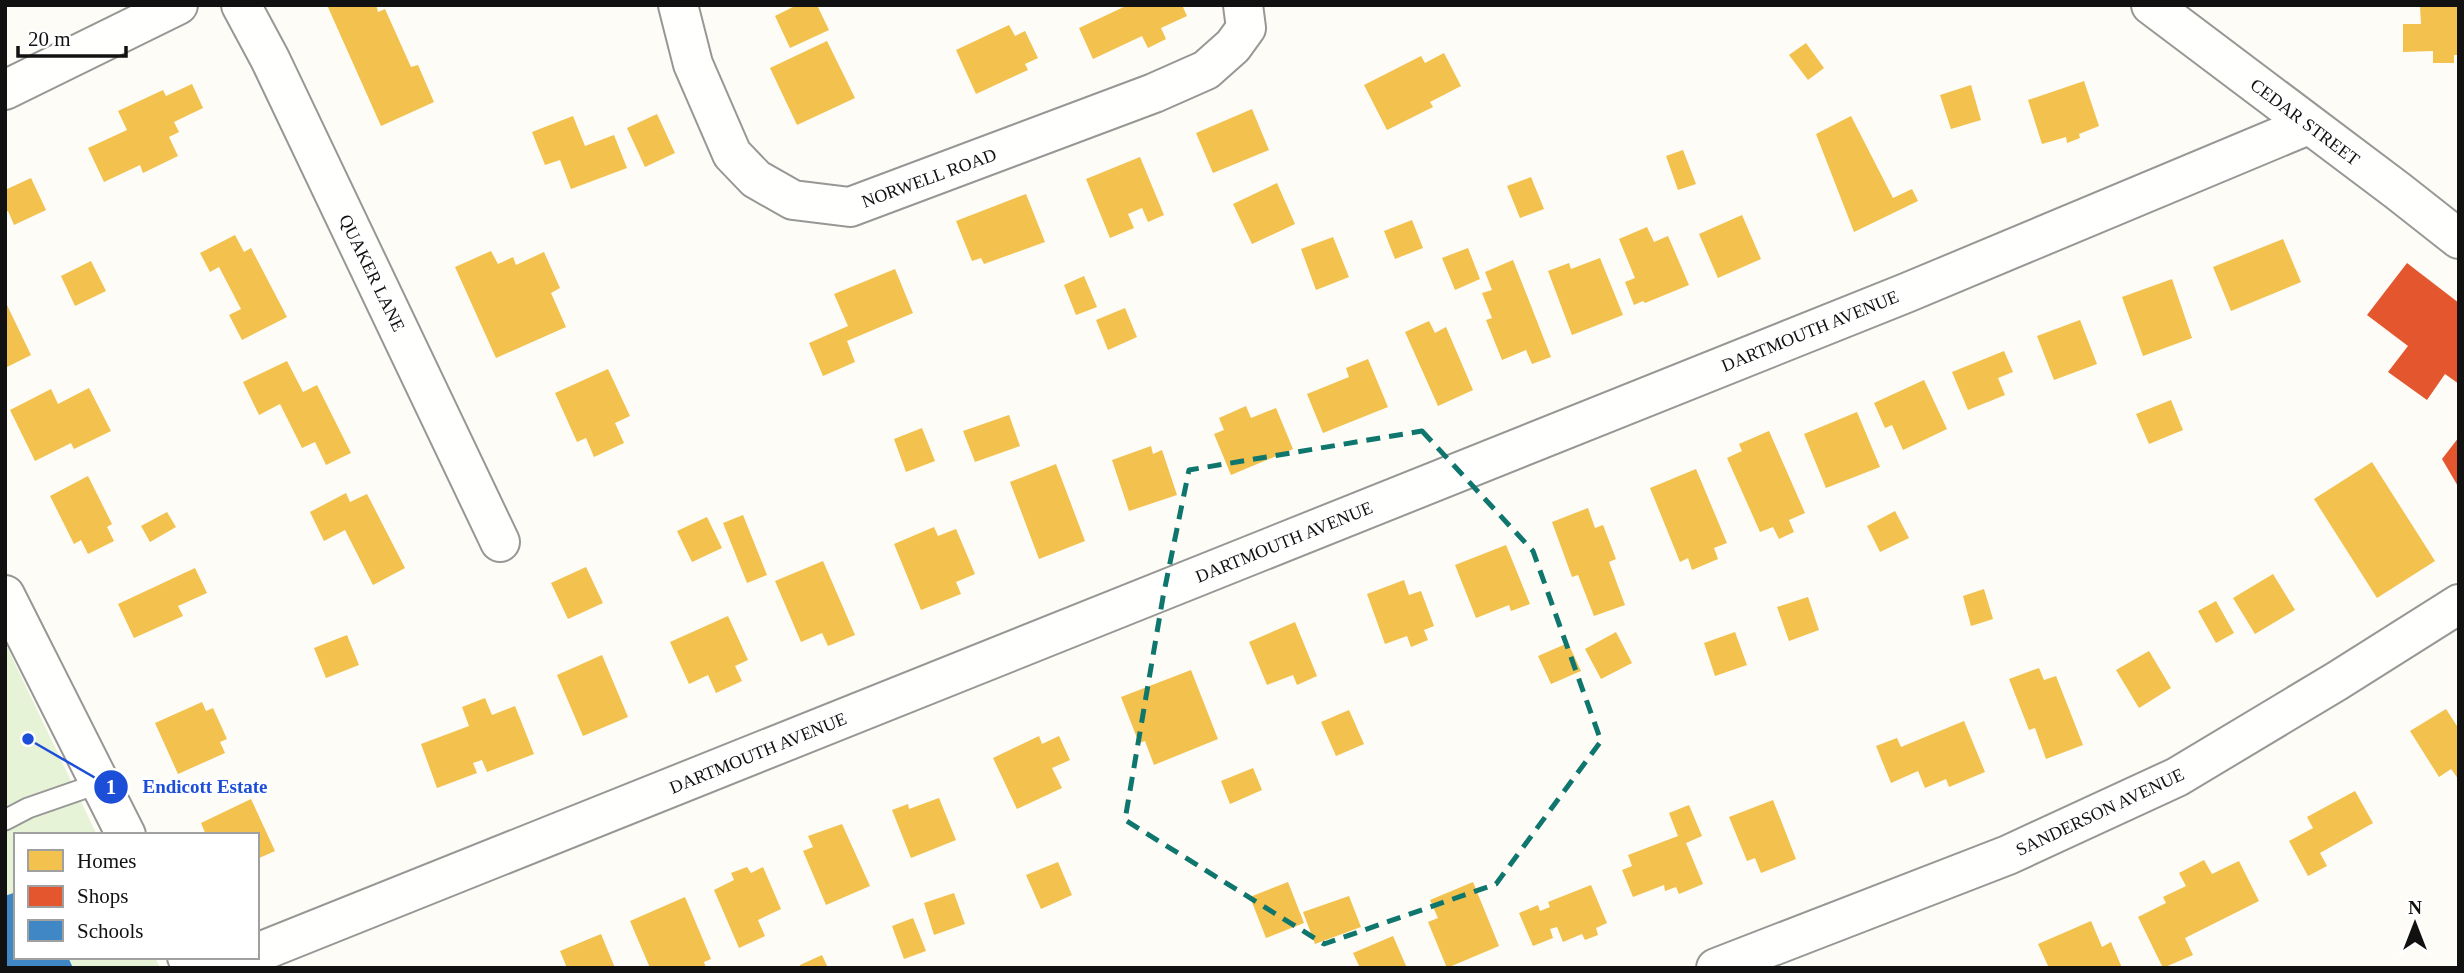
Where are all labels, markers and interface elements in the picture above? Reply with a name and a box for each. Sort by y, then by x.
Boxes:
scale bar [18,14,126,58]
text: 20 m [28,27,71,51]
street label: CEDAR STREET [2246,74,2364,170]
street label: NORWELL ROAD [859,144,999,212]
street label: QUAKER LANE [335,211,409,335]
street label: DARTMOUTH AVENUE [1719,286,1901,376]
street label: DARTMOUTH AVENUE [1193,497,1375,587]
street label: DARTMOUTH AVENUE [667,708,849,798]
street label: SANDERSON AVENUE [2013,764,2187,860]
callout: Endicott Estate [93,767,281,807]
text: 1 [106,775,116,799]
text: Endicott Estate [142,776,268,797]
legend [14,833,259,959]
text: Homes [77,849,137,873]
text: Shops [77,884,128,908]
north arrow [2380,889,2450,959]
text: N [2408,897,2422,918]
text: Schools [77,919,144,943]

